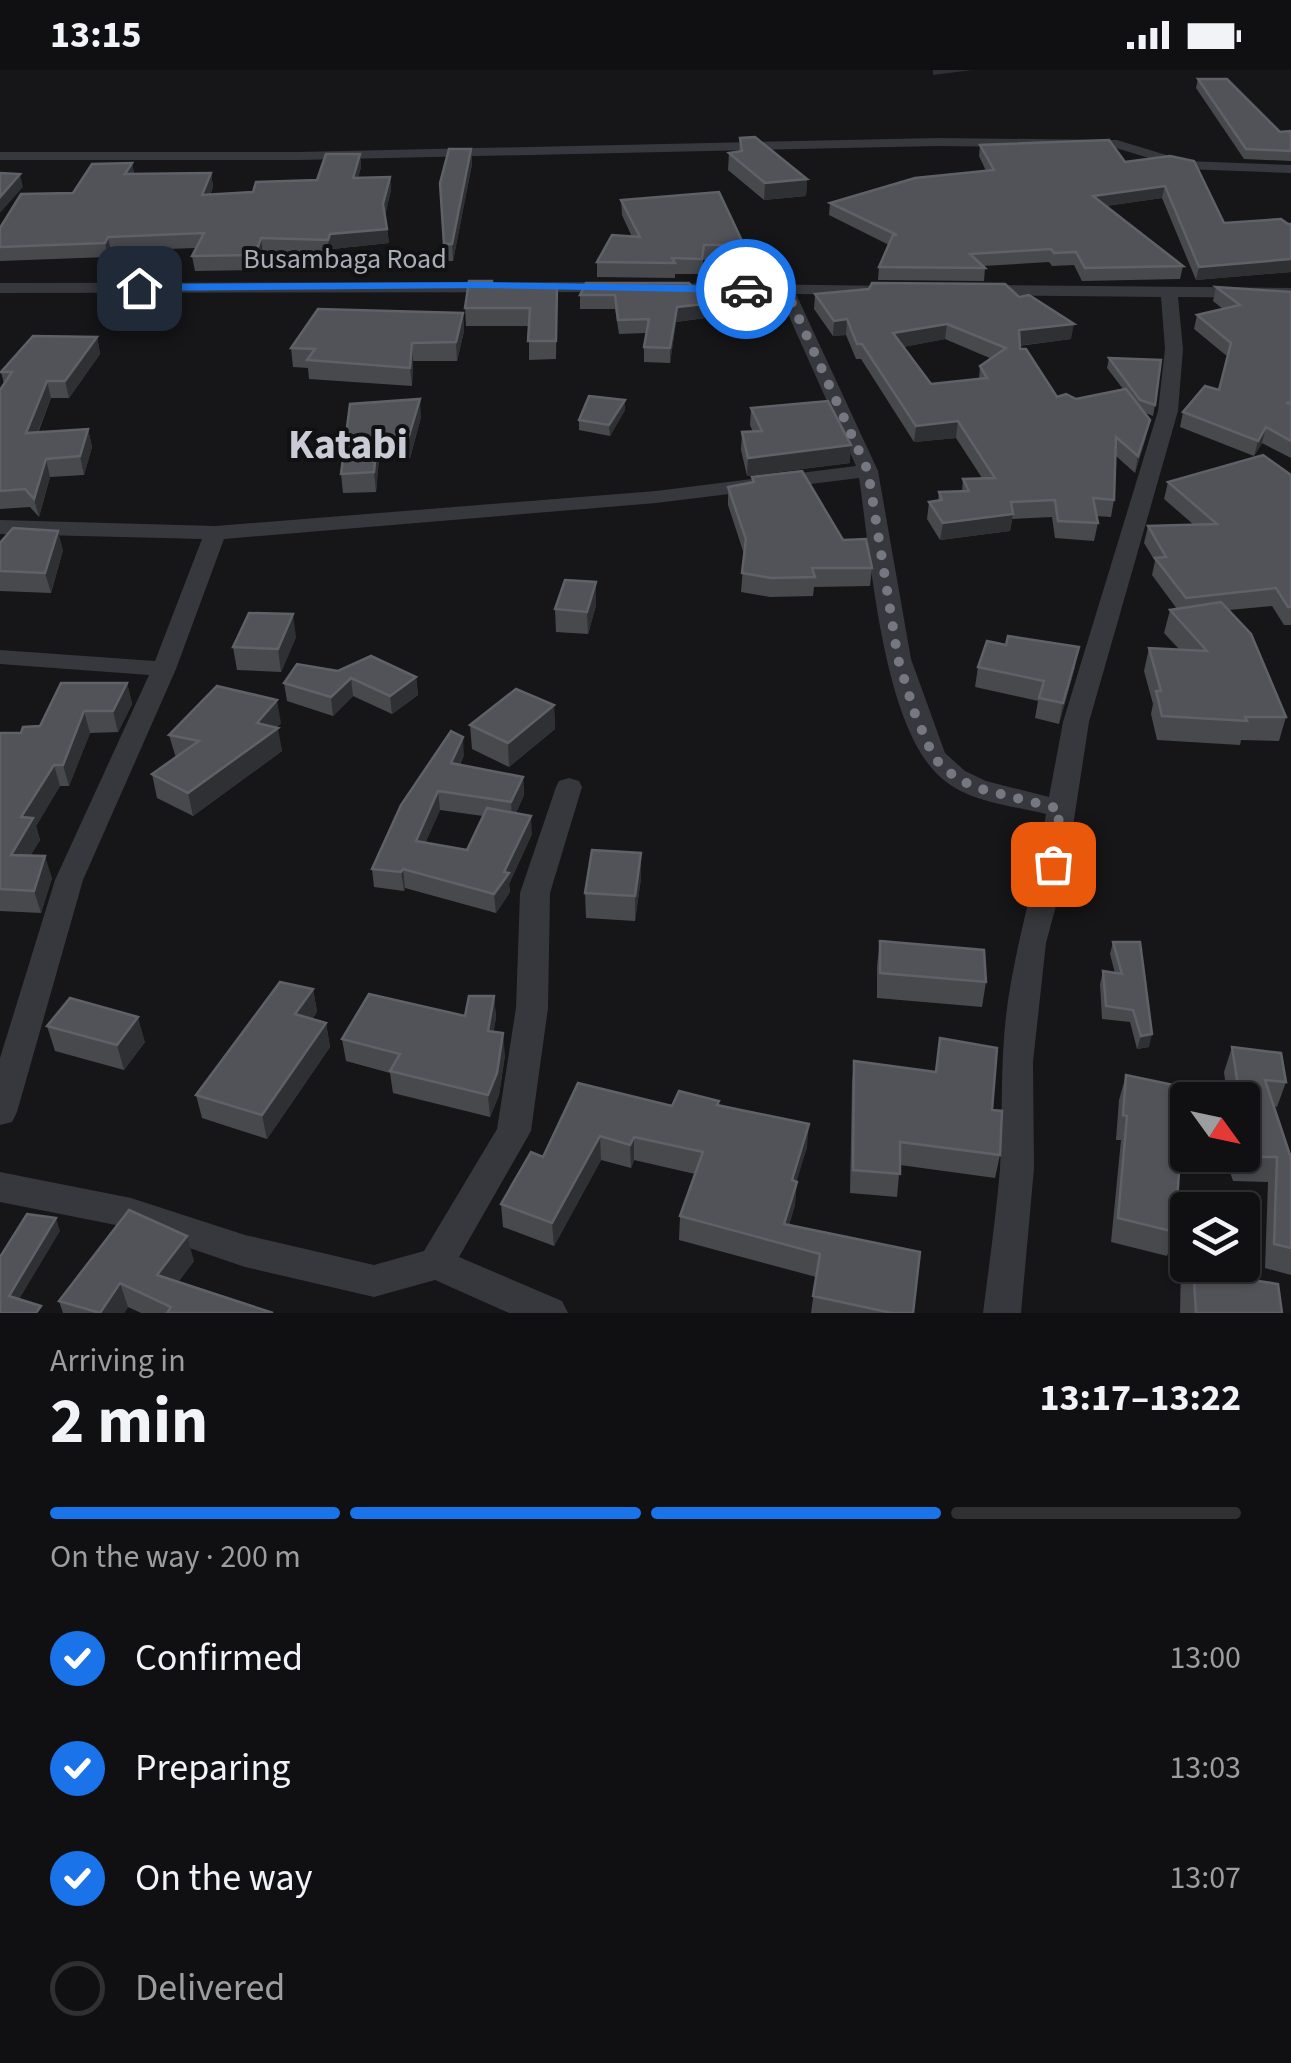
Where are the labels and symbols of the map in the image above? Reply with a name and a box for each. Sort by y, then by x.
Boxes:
street label: Busambaga Road [243,239,447,279]
courier [696,239,796,339]
pin [97,246,182,331]
district label: Katabi [288,415,408,475]
pin [1011,822,1096,907]
north arrow [1170,1082,1260,1172]

